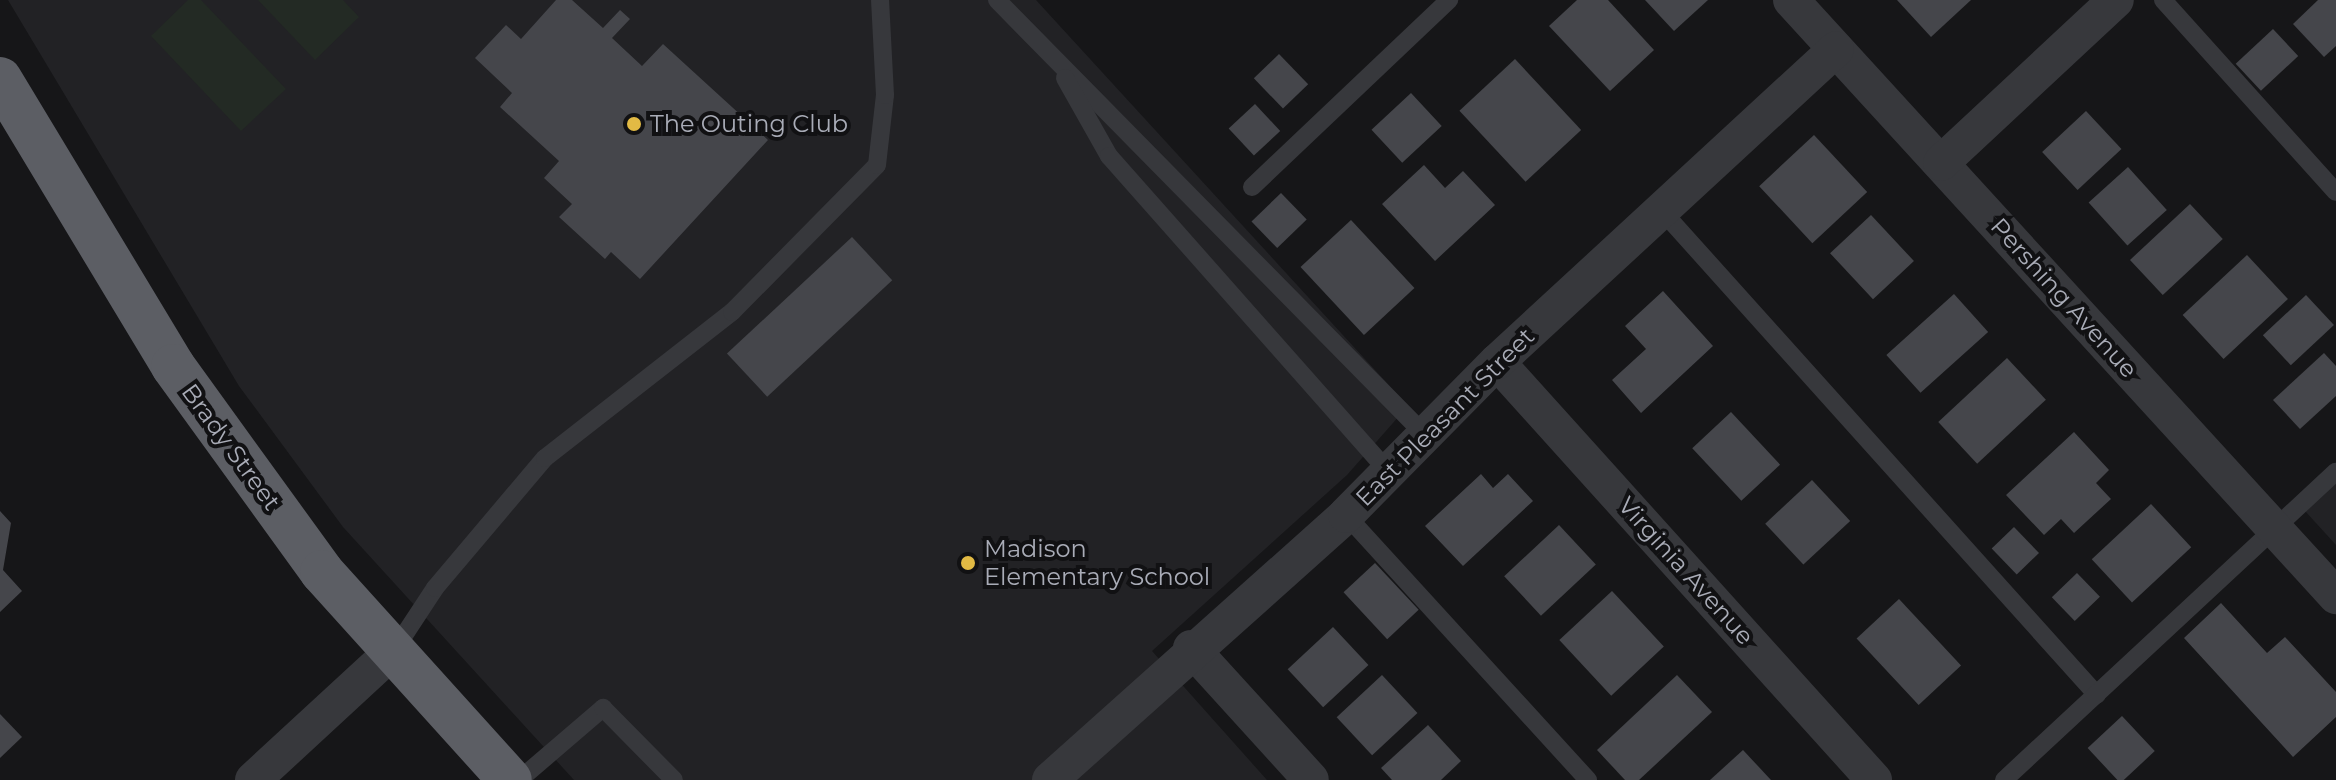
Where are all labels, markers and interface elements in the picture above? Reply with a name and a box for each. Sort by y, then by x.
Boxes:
place label: The Outing Club [650,110,848,138]
marker: The Outing Club [625,115,643,133]
street label: Pershing Avenue [1985,212,2143,384]
street label: East Pleasant Street [1350,322,1540,512]
street label: Brady Street [176,378,286,516]
street label: Virginia Avenue [1612,491,1760,651]
place label: Madison Elementary School [984,535,1210,591]
marker: Madison Elementary School [959,554,977,572]

